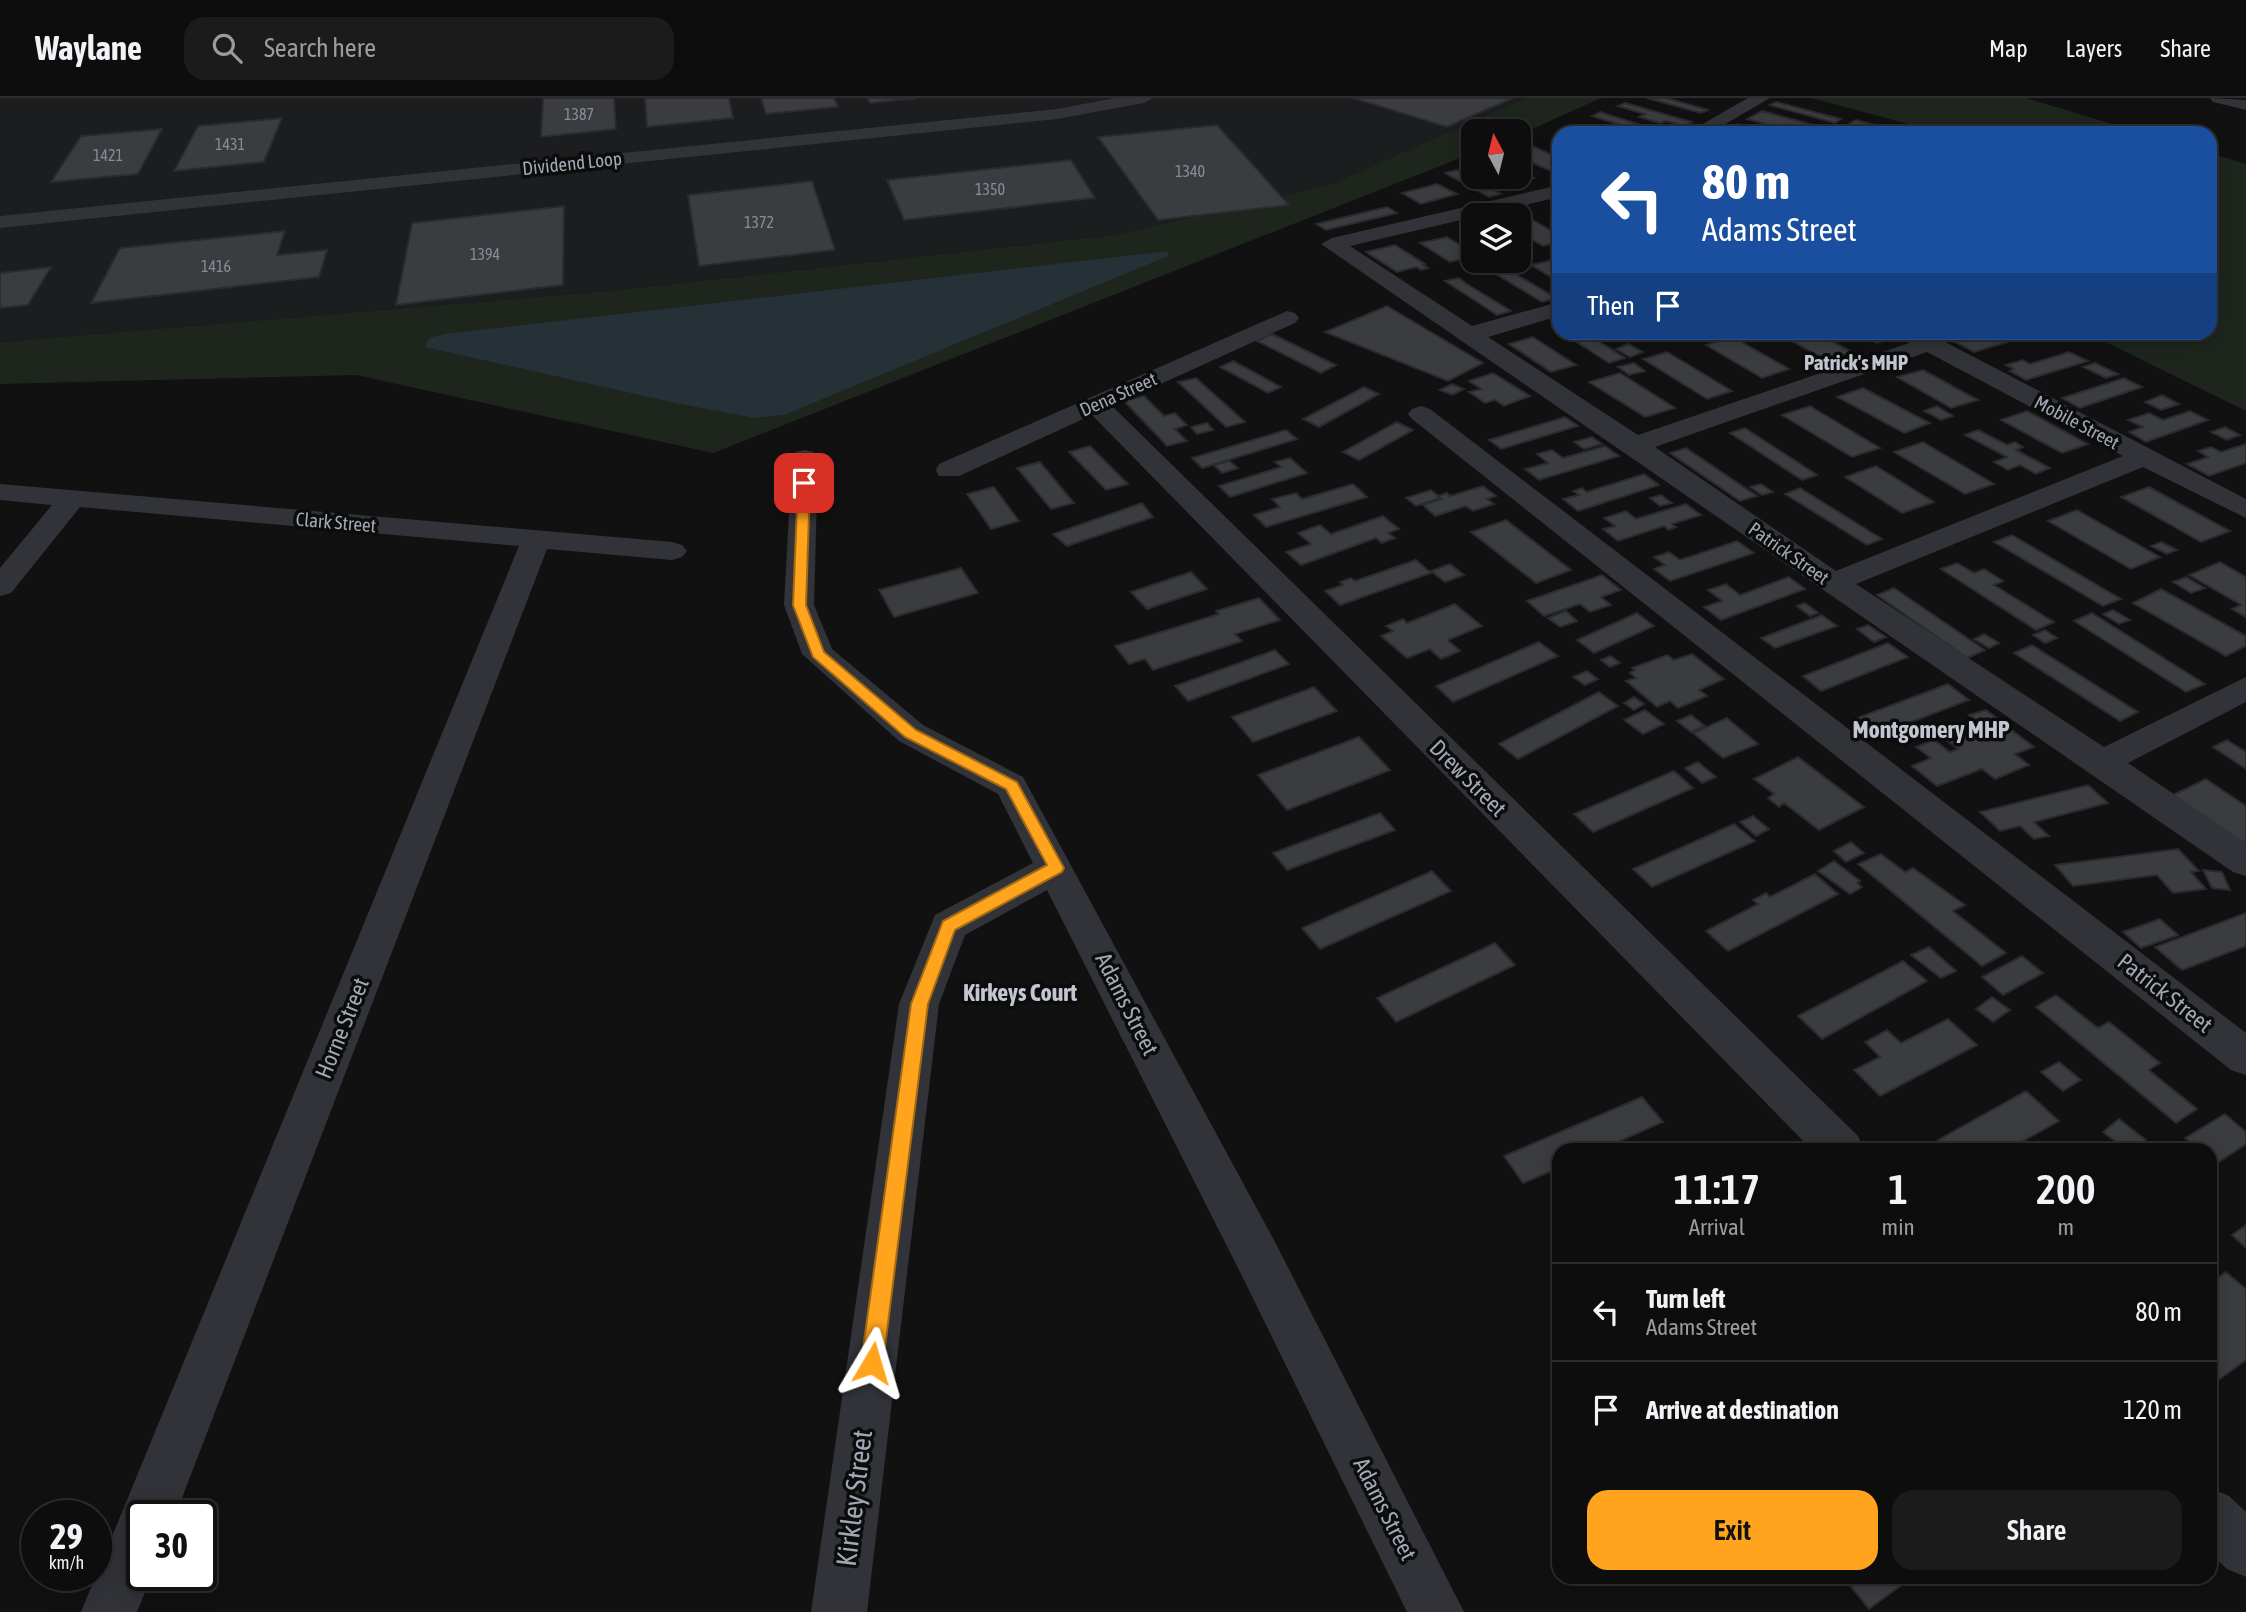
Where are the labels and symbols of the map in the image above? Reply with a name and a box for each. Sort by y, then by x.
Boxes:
house number: 1387 [564,105,594,123]
north arrow [1461,119,1531,189]
house number: 1431 [215,135,245,153]
house number: 1421 [93,146,123,164]
street label: Dividend Loop [521,147,623,179]
house number: 1340 [1175,162,1205,180]
house number: 1350 [975,180,1005,198]
house number: 1372 [744,213,774,231]
house number: 1394 [470,245,500,263]
house number: 1416 [201,257,231,275]
district label: Patrick's MHP [1804,350,1909,374]
street label: Dena Street [1076,367,1160,421]
street label: Mobile Street [2031,391,2123,453]
pin [774,453,834,513]
street label: Clark Street [295,508,377,536]
street label: Patrick Street [1745,517,1833,589]
district label: Montgomery MHP [1852,716,2010,743]
street label: Drew Street [1424,734,1512,822]
street label: Patrick Street [2113,948,2217,1038]
street label: Adams Street [1090,949,1164,1059]
street label: Horne Street [310,974,374,1082]
district label: Kirkeys Court [963,979,1077,1006]
position arrow [835,1326,909,1400]
street label: Kirkley Street [830,1428,878,1568]
street label: Adams Street [1348,1454,1422,1564]
speed limit sign: 30 [126,1500,217,1591]

